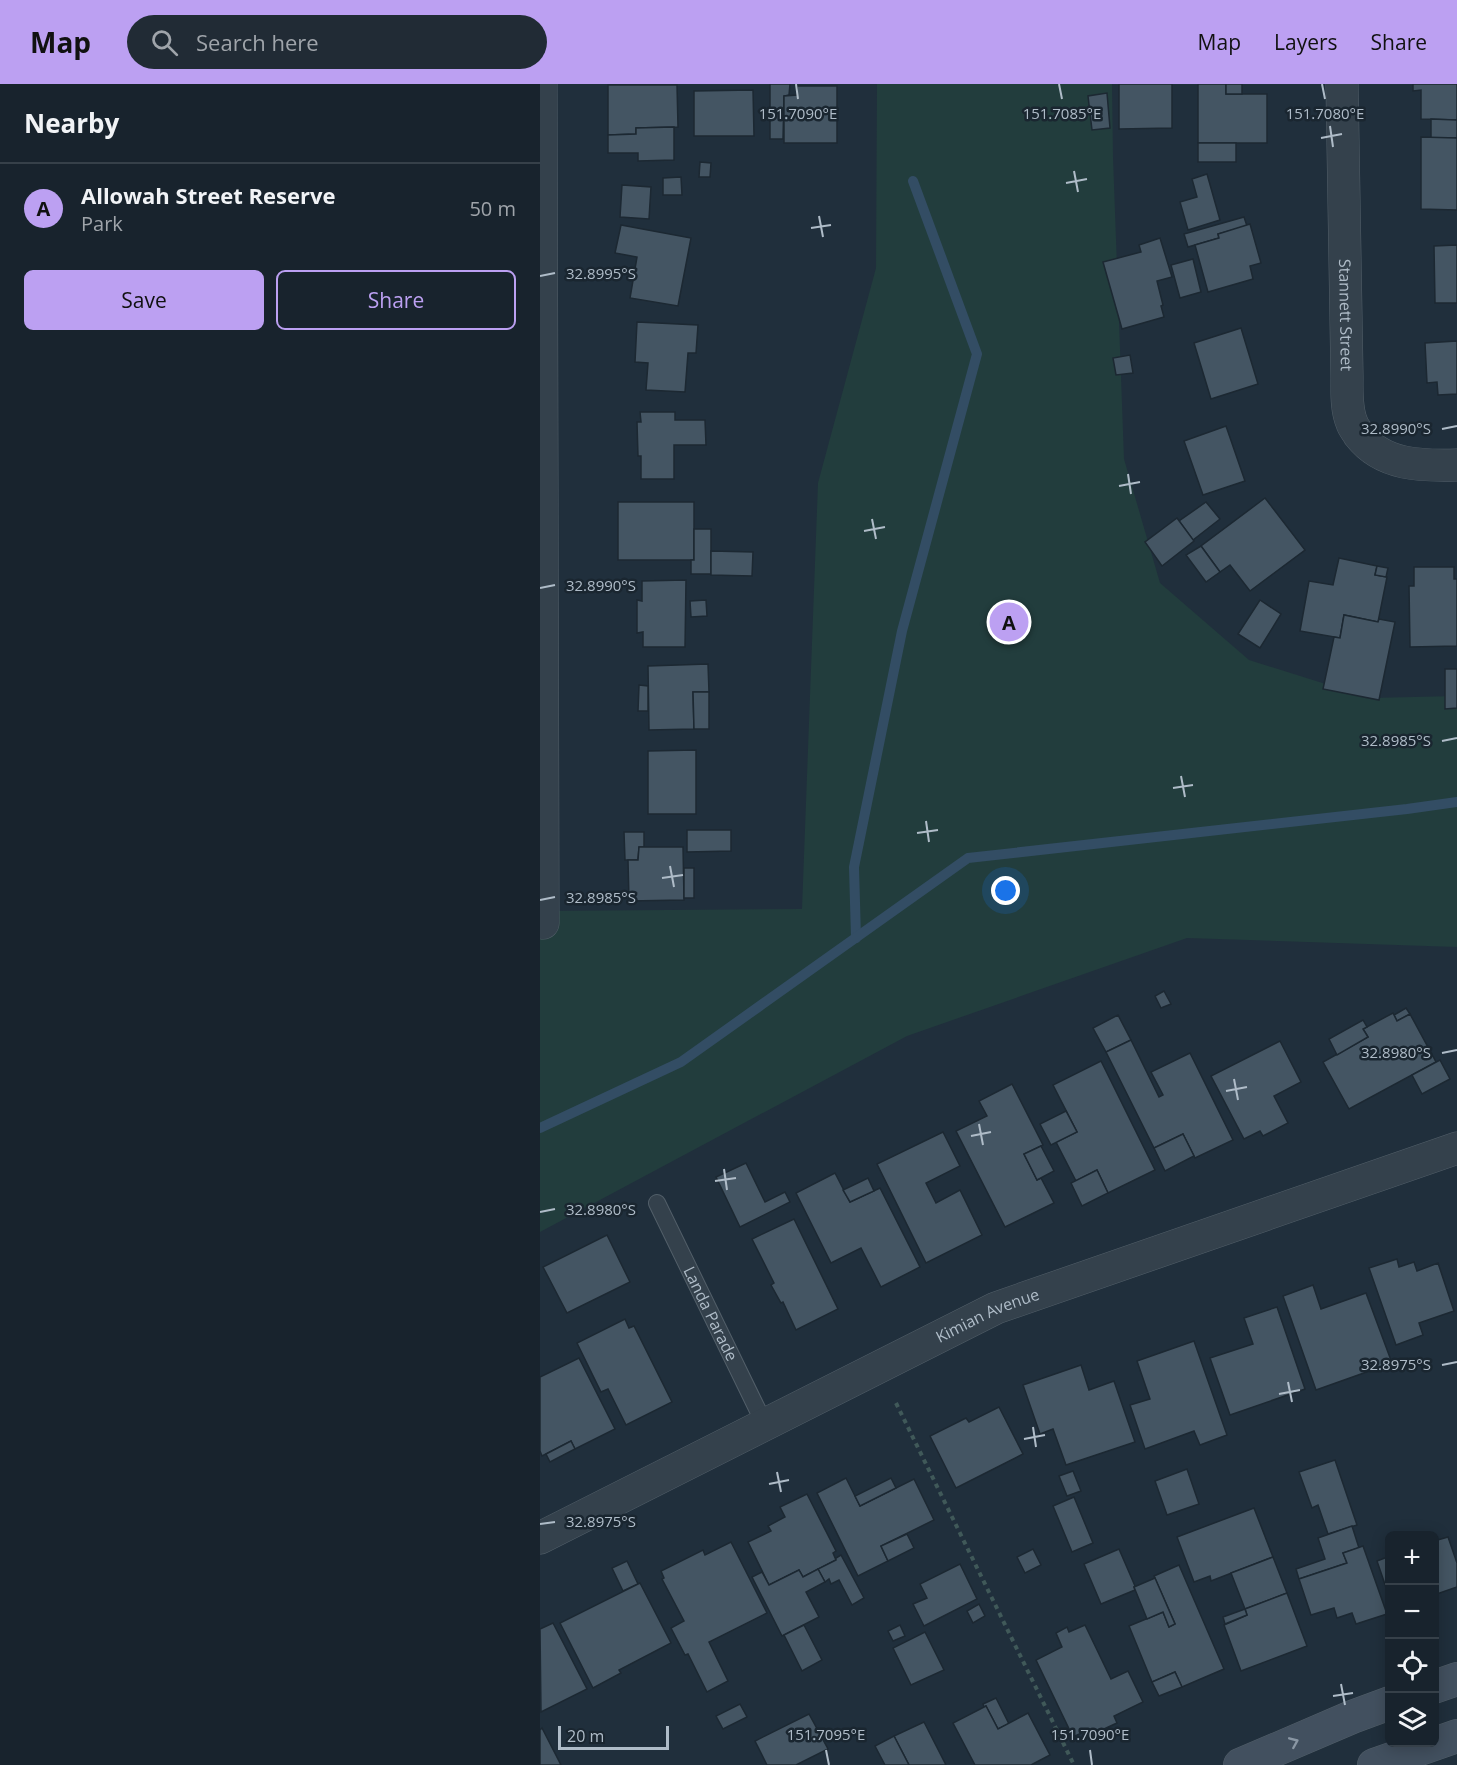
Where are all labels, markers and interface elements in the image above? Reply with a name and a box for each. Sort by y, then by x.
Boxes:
search box [127,15,547,69]
text: Map [30,23,91,61]
icon: search [148,26,181,59]
text: Search here [196,27,319,57]
text: Map [1198,28,1241,56]
text: Layers [1274,28,1338,56]
text: Share [1371,28,1427,56]
text: 151.7090°E [759,103,837,123]
text: 151.7085°E [1023,103,1101,123]
text: 151.7080°E [1286,103,1364,123]
text: Nearby [24,105,119,141]
text: Allowah Street Reserve [81,180,335,210]
text: A [37,195,50,222]
text: 50 m [469,195,516,222]
text: Park [81,210,123,237]
street label: Stannett Street [1334,259,1358,372]
text: 32.8995°S [566,263,636,283]
button: Save [24,270,264,330]
button: Share [276,270,516,330]
text: 32.8990°S [1361,418,1431,438]
text: 32.8990°S [566,575,636,595]
pin: A [990,600,1028,644]
text: 32.8985°S [1361,730,1431,750]
your location [991,876,1020,905]
text: 32.8985°S [566,887,636,907]
text: 32.8980°S [1361,1042,1431,1062]
text: 32.8980°S [566,1199,636,1219]
street label: Landa Parade [678,1263,743,1365]
street label: Kimian Avenue [932,1283,1042,1348]
text: 32.8975°S [1361,1354,1431,1374]
text: 32.8975°S [566,1511,636,1531]
map controls [1385,1531,1439,1747]
button: + [1385,1531,1439,1585]
button: − [1385,1585,1439,1639]
button: locate [1385,1639,1439,1693]
button: layers [1385,1693,1439,1747]
scale bar [558,1723,669,1750]
text: 151.7095°E [787,1724,865,1744]
text: 151.7090°E [1051,1724,1129,1744]
text: 20 m [567,1725,604,1747]
one-way arrow [1288,1737,1299,1749]

